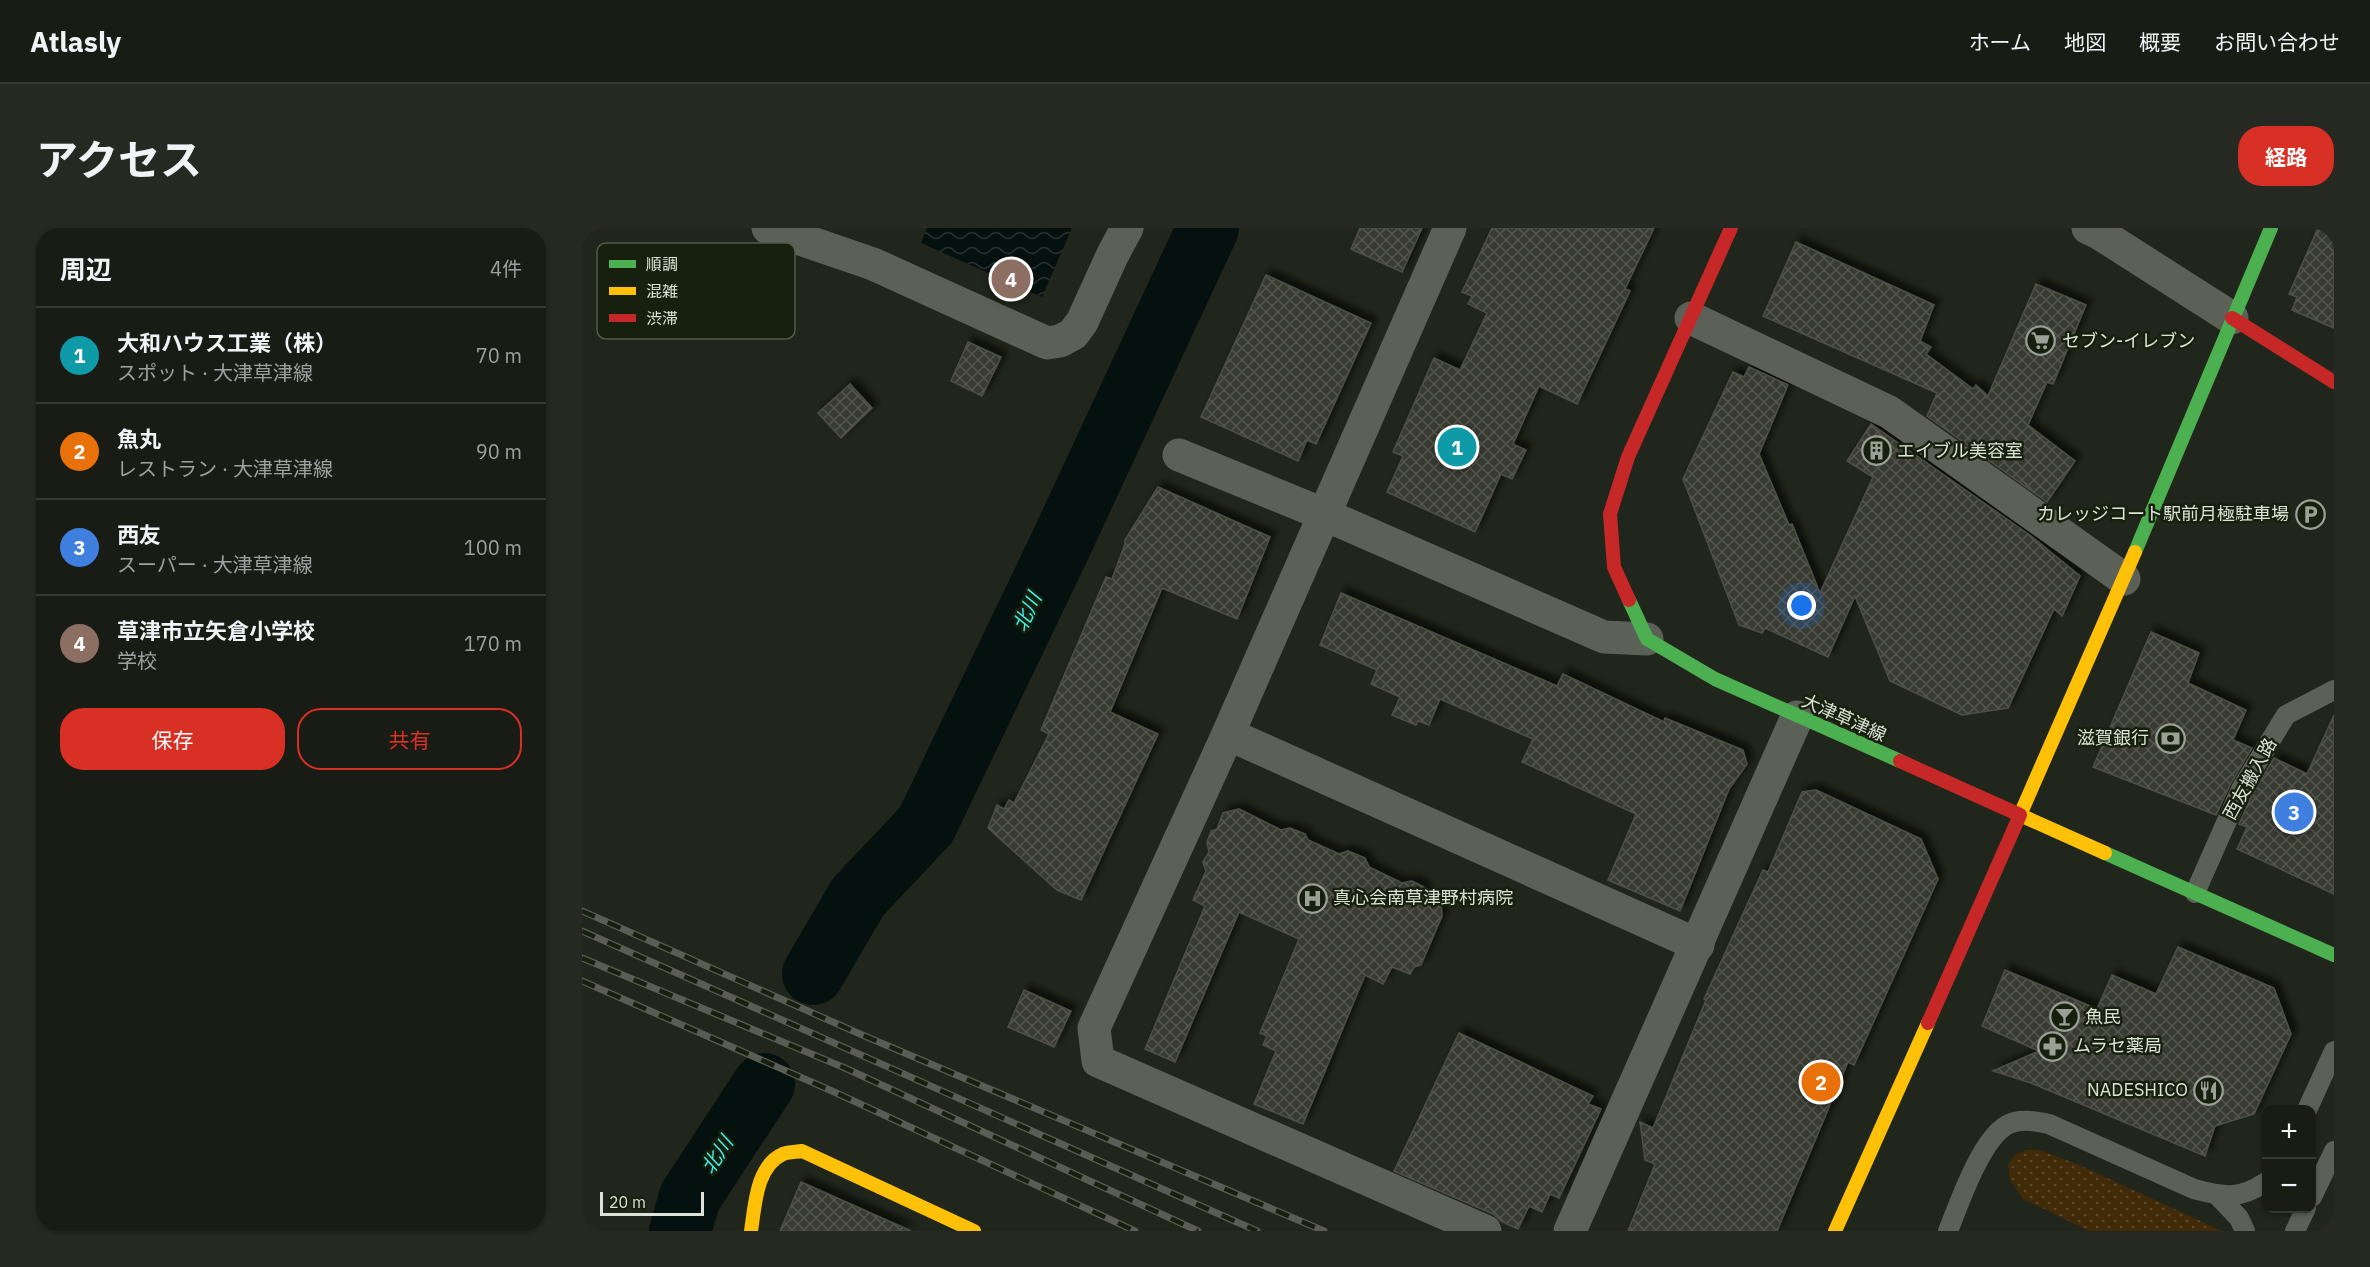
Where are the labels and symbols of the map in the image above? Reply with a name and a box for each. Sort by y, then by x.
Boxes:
legend [597,243,795,339]
text: 順調 [646,254,678,274]
pin: 4 [992,256,1030,302]
text: 混雑 [646,281,678,301]
text: 渋滞 [646,308,678,328]
supermarket icon: セブン-イレブン [2025,325,2057,357]
place label: セブン-イレブン [2062,329,2195,352]
pin: 1 [1438,424,1476,470]
building icon: エイブル美容室 [1860,435,1892,467]
place label: エイブル美容室 [1897,439,2023,462]
parking icon: カレッジコート駅前月極駐車場 [2294,498,2326,530]
place label: カレッジコート駅前月極駐車場 [2037,502,2289,525]
water label: 北川 [1006,586,1048,636]
your location [1787,591,1816,620]
street label: 大津草津線 [1798,689,1890,746]
bank icon: 滋賀銀行 [2154,722,2186,754]
place label: 滋賀銀行 [2077,726,2149,749]
street label: 西友搬入路 [2218,734,2281,824]
pin: 3 [2274,790,2314,834]
hospital icon: 真心会南草津野村病院 [1296,882,1328,914]
place label: 真心会南草津野村病院 [1333,886,1513,909]
bar icon: 魚民 [2048,1001,2080,1033]
place label: 魚民 [2085,1005,2121,1028]
pharmacy icon: ムラセ薬局 [2036,1030,2068,1062]
place label: ムラセ薬局 [2073,1034,2162,1057]
pin: 2 [1802,1060,1840,1104]
restaurant icon: NADESHICO [2193,1074,2225,1106]
place label: NADESHICO [2087,1078,2188,1101]
water label: 北川 [694,1129,740,1179]
scale bar [600,1189,704,1216]

